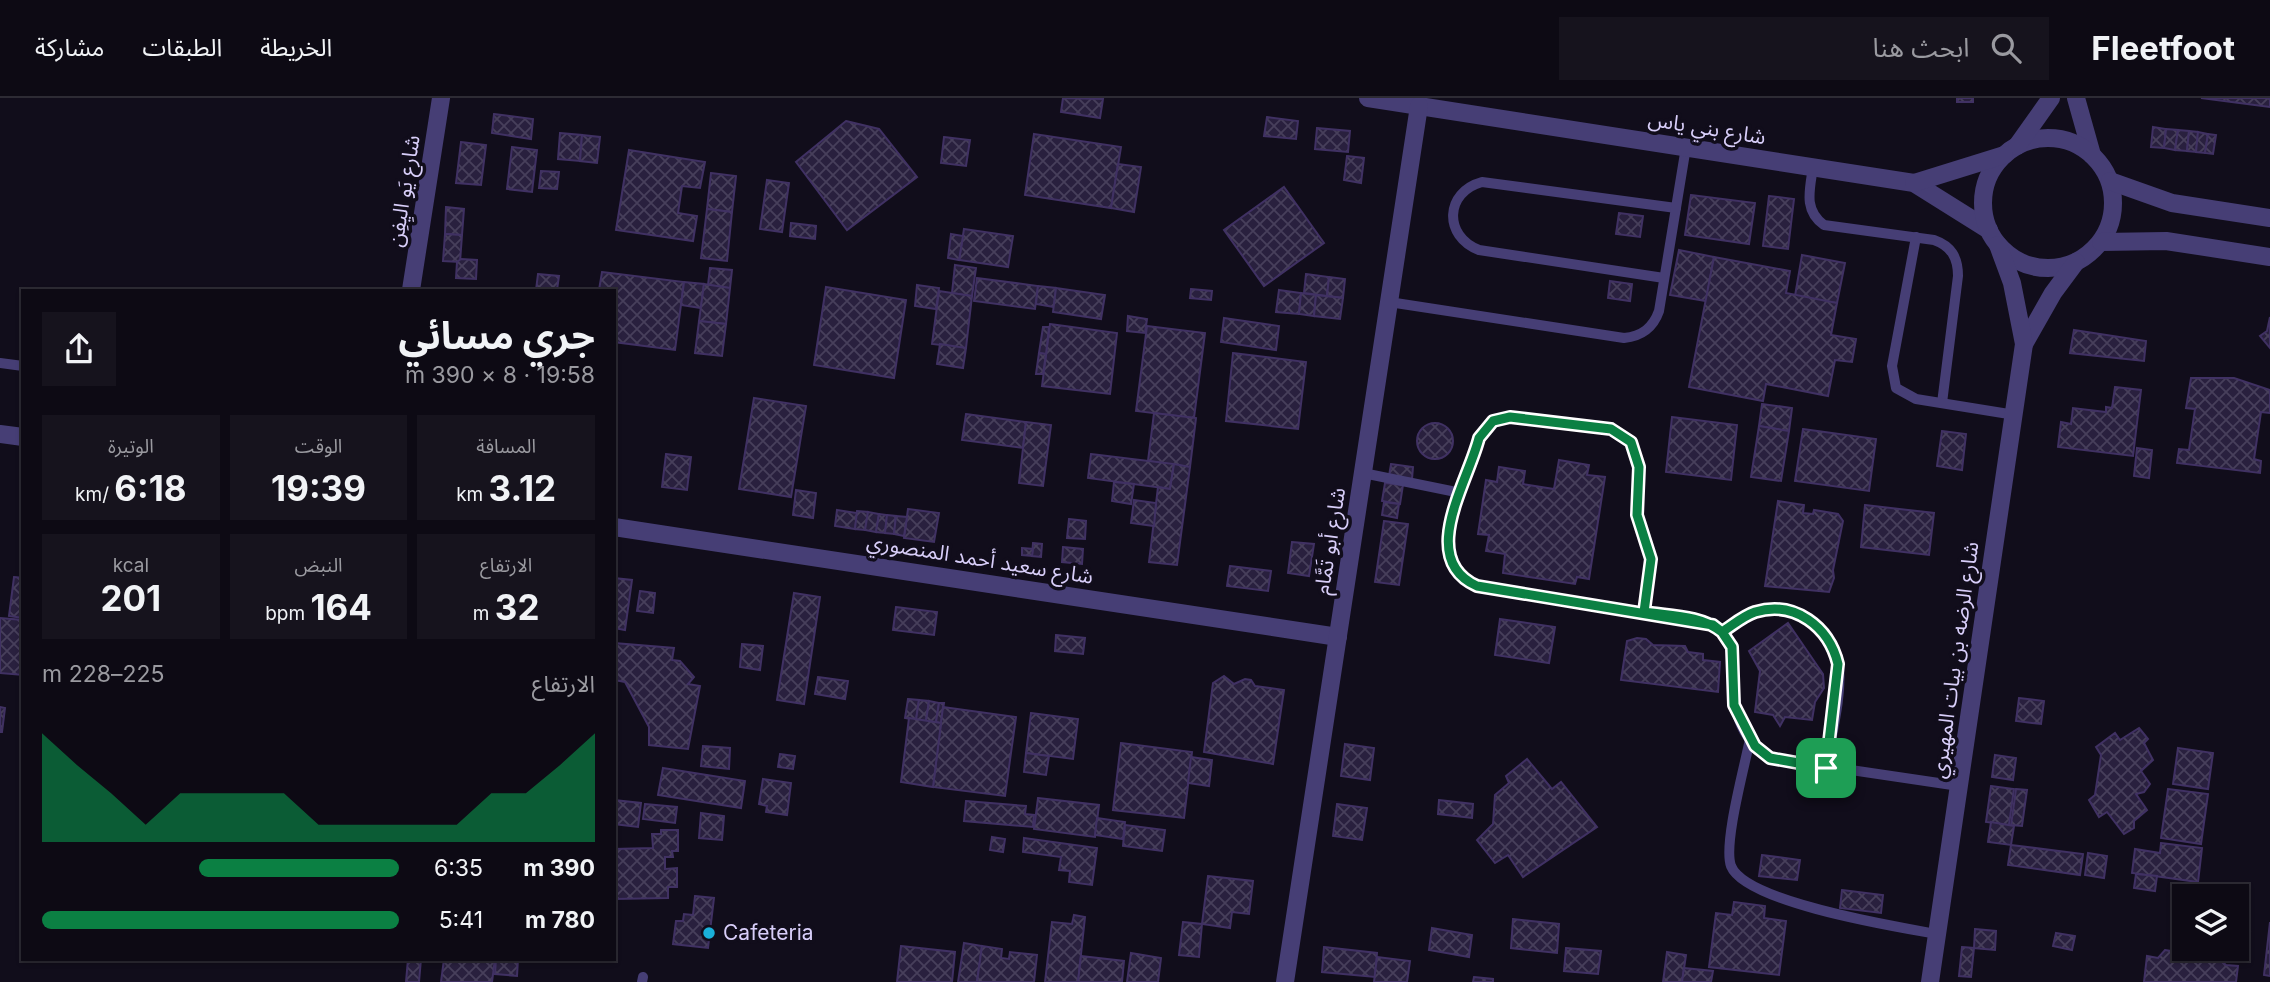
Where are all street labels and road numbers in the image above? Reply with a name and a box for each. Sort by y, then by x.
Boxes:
street label: شارع بني ياس [1646,106,1768,153]
street label: شارع يَو اليِفِن [382,133,428,249]
street label: شارع أبو تَمَّام [1309,486,1354,597]
street label: شارع سعيد أحمد المنصوري [864,528,1095,593]
street label: شارع الرضه بن بيات المهيري [1926,540,1987,780]

